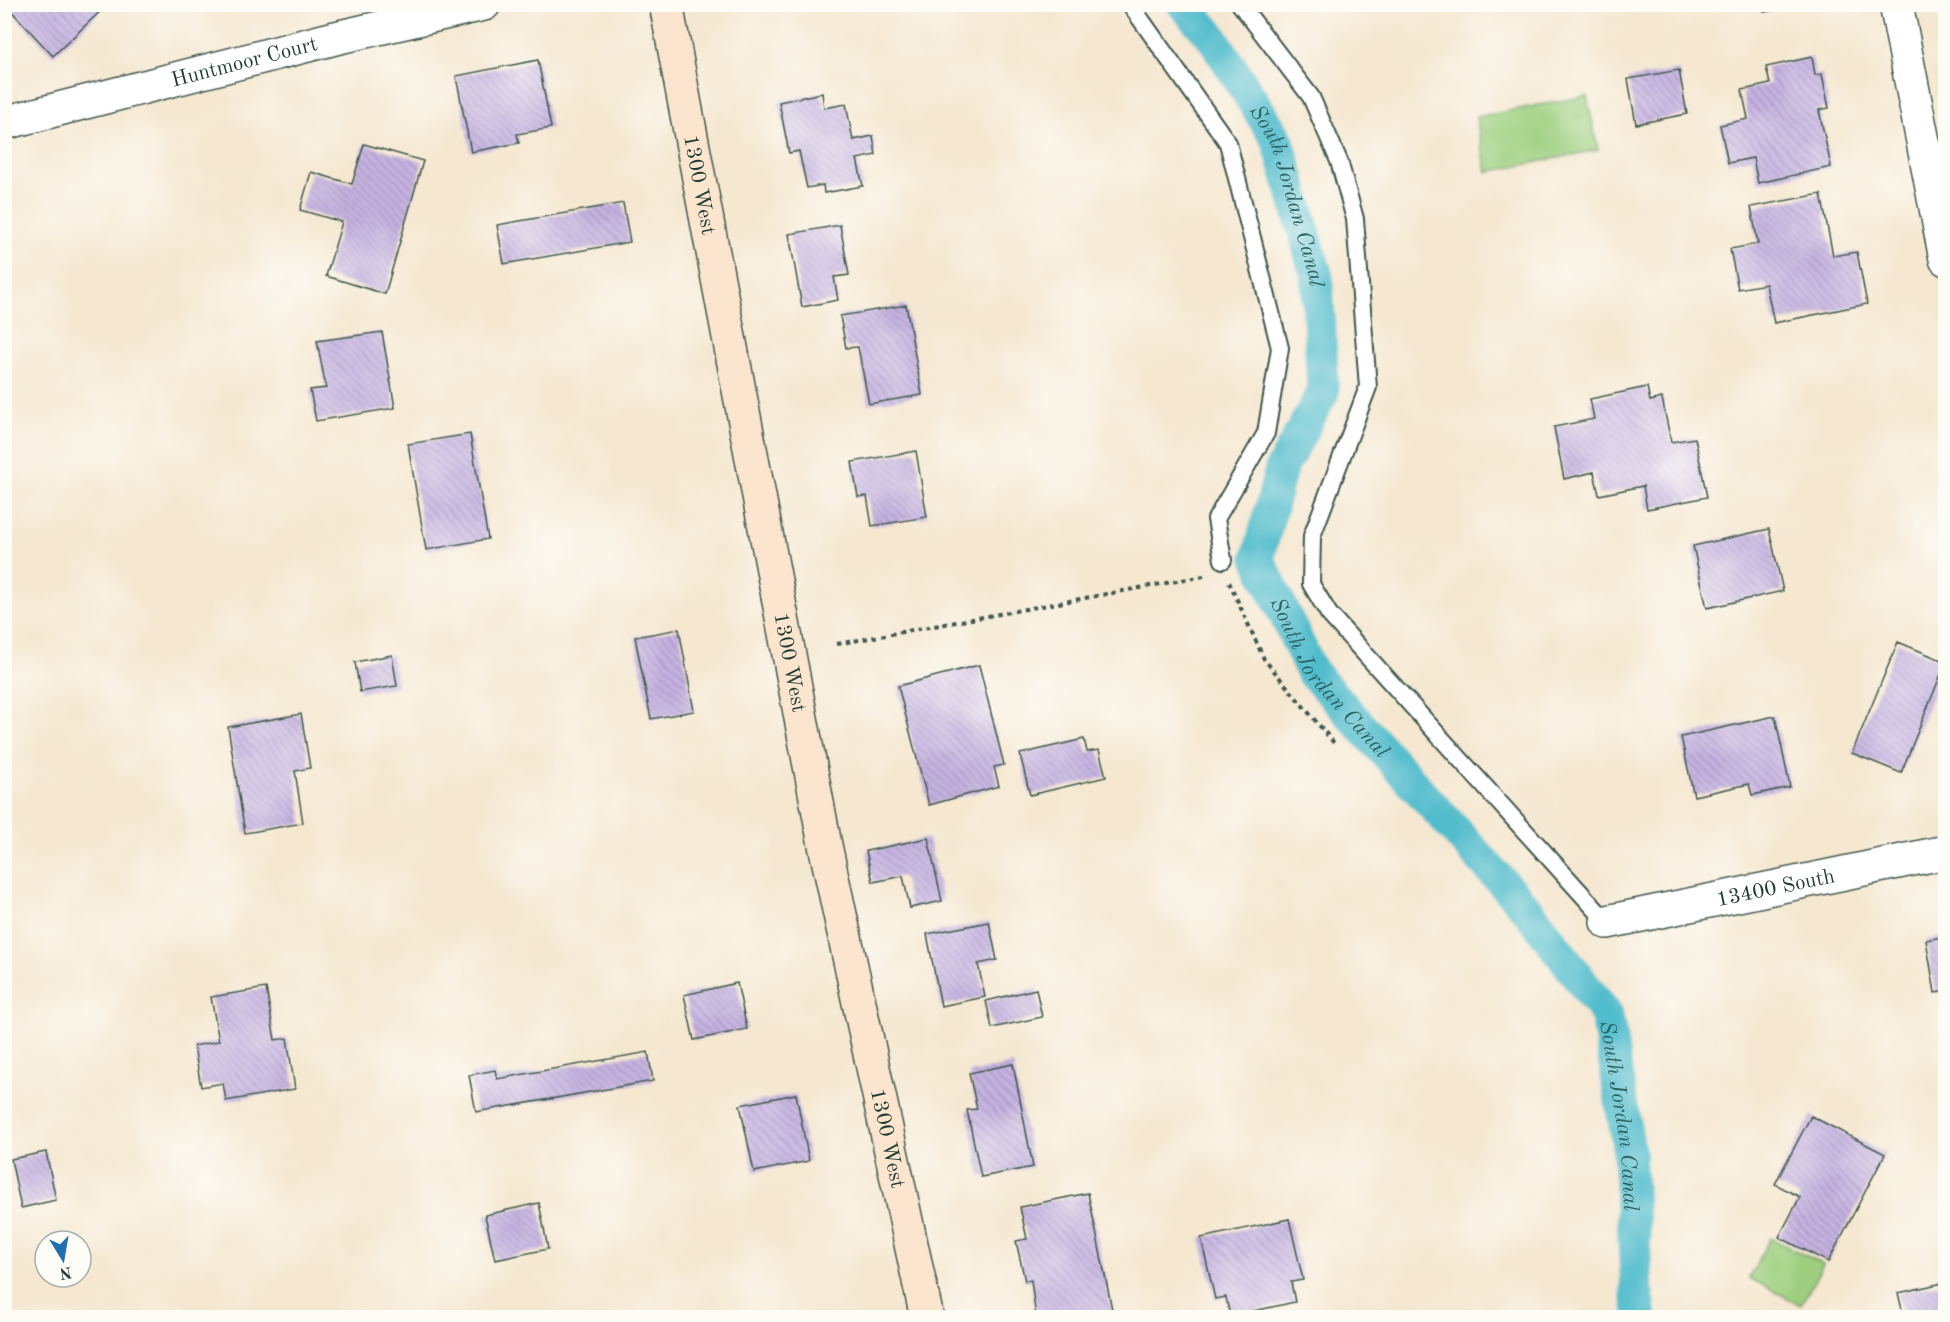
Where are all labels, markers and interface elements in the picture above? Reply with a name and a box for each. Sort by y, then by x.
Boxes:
street label: Huntmoor Court [169,34,320,92]
water label: South Jordan Canal [1245,101,1327,288]
street label: 1300 West [679,133,718,237]
water label: South Jordan Canal [1265,594,1393,763]
street label: 1300 West [769,611,809,714]
street label: 13400 South [1715,866,1837,911]
water label: South Jordan Canal [1595,1019,1641,1212]
street label: 1300 West [866,1087,908,1190]
north arrow [33,1229,93,1289]
text: N [57,1263,73,1281]

